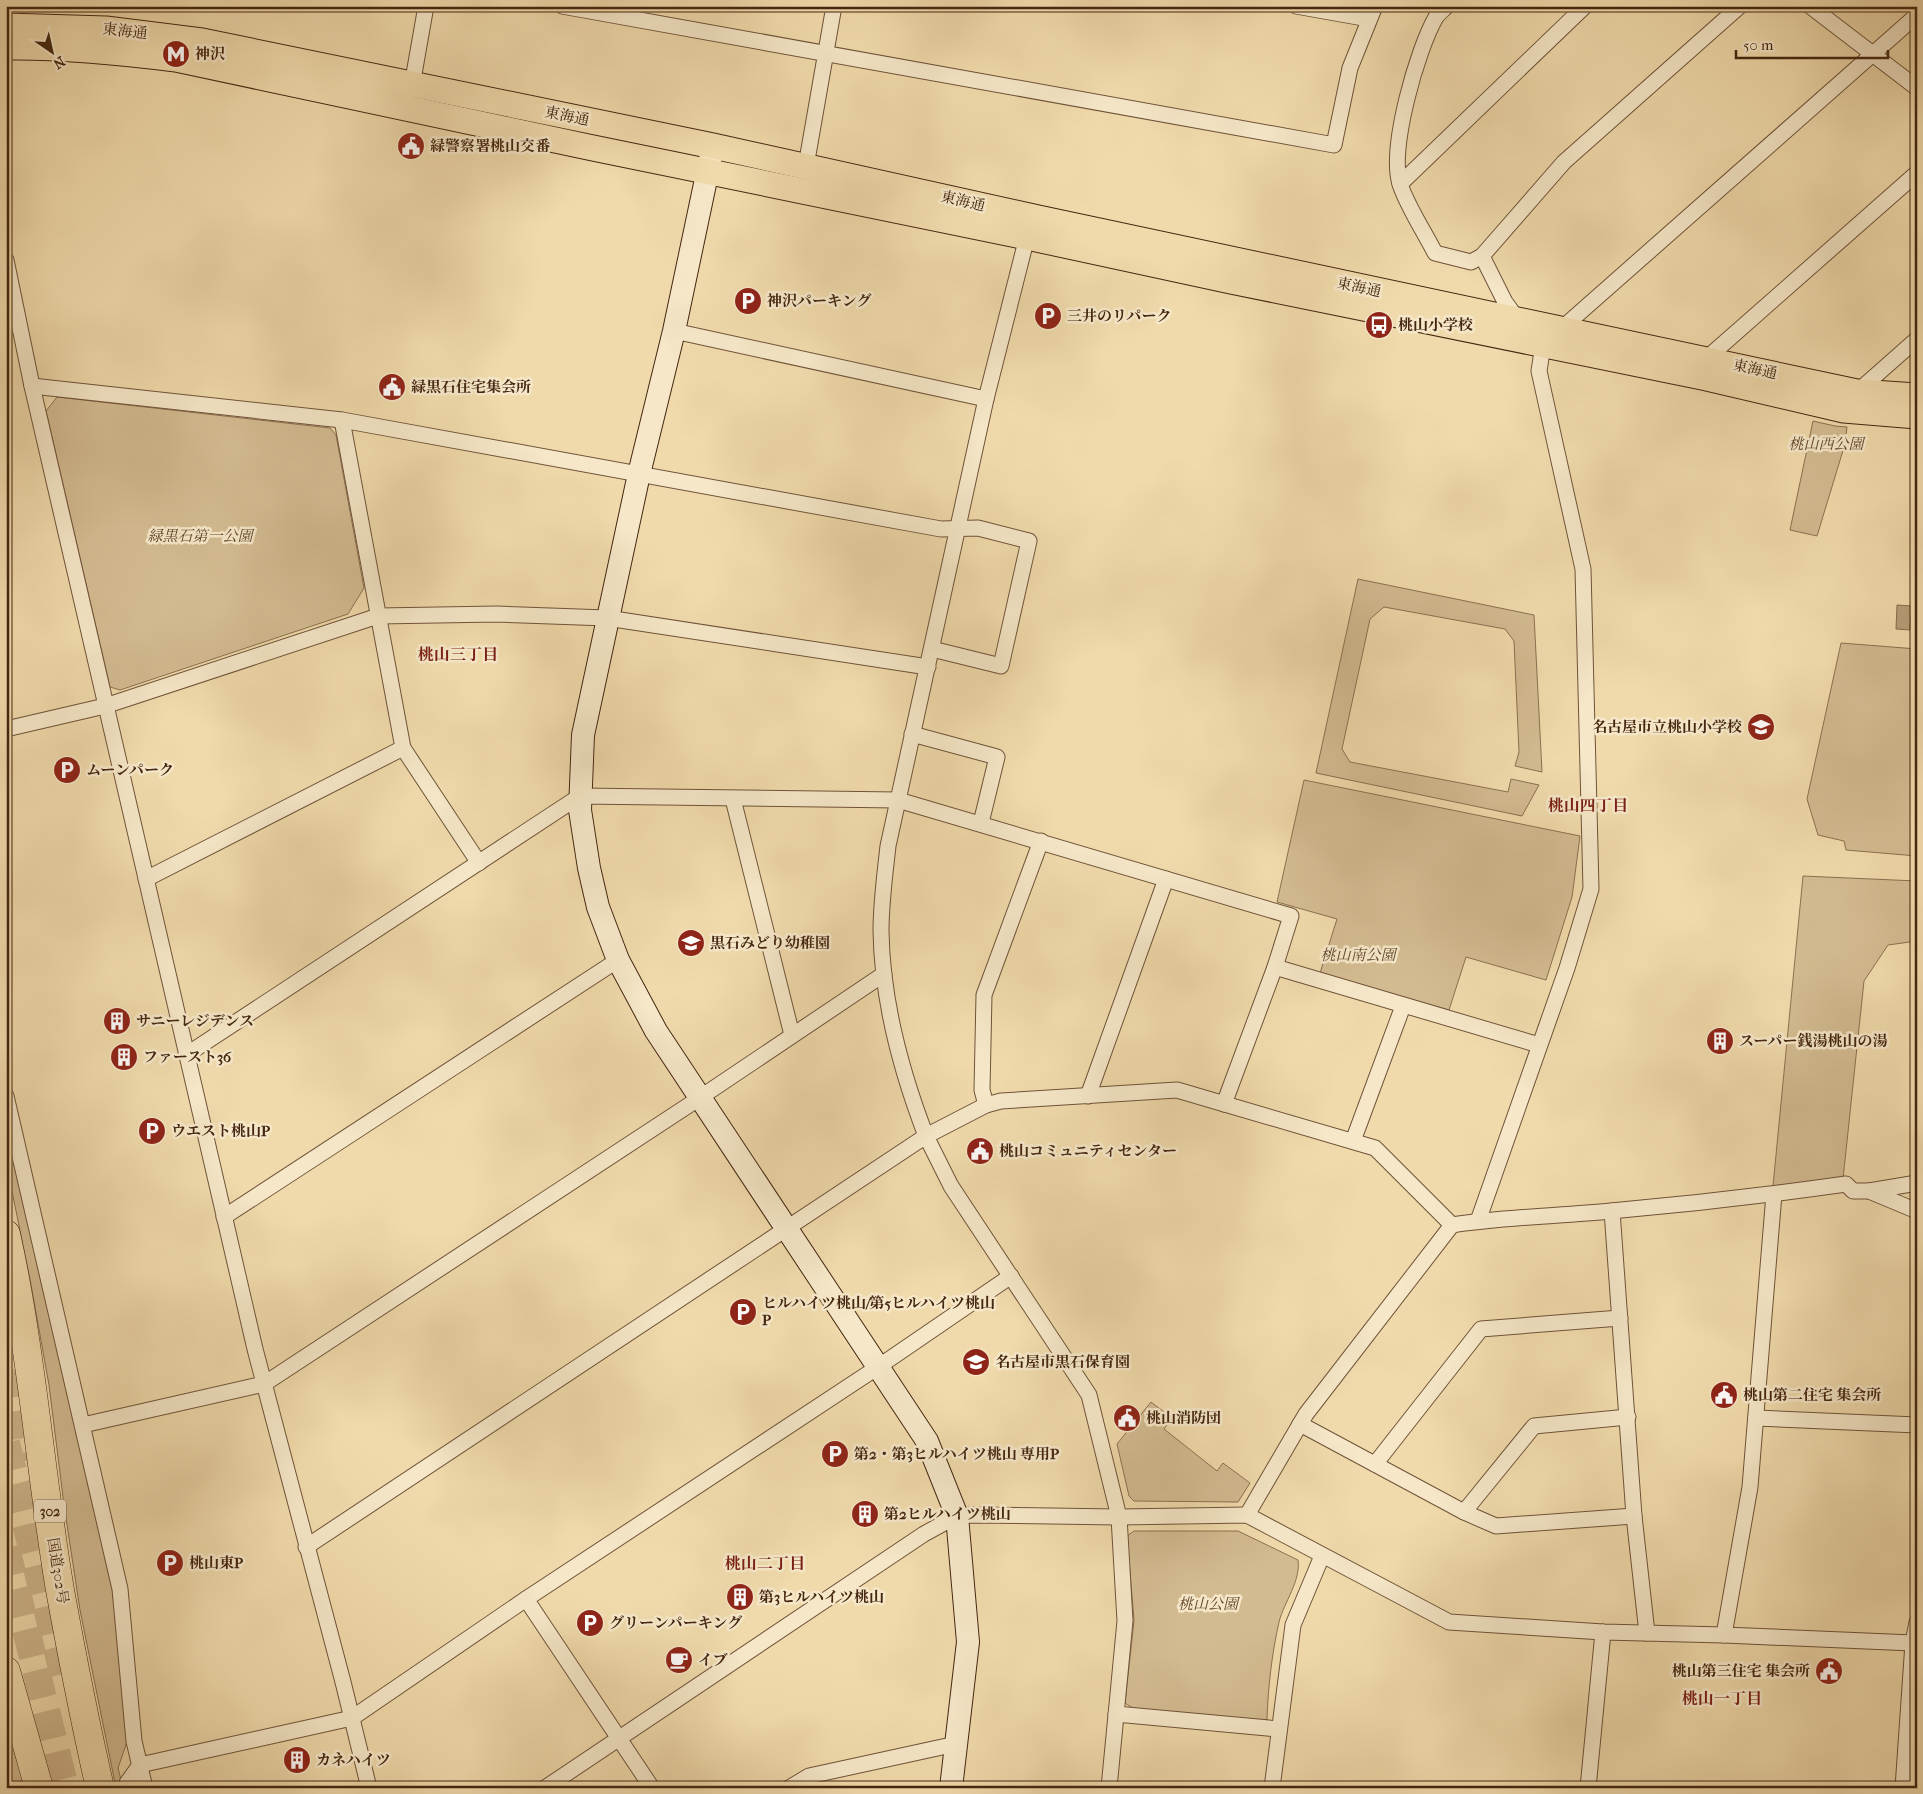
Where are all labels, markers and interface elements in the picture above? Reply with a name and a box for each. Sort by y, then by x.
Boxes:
street label: 東海通 [102,20,148,42]
north arrow [28,28,78,78]
scale bar [1736,28,1888,60]
text: 50 m [1743,36,1774,54]
metro station icon: 神沢 [161,39,191,69]
place label: 神沢 [195,45,225,63]
text: N [50,52,68,73]
street label: 東海通 [543,103,591,129]
public building icon: 緑警察署桃山交番 [396,131,426,161]
place label: 緑警察署桃山交番 [430,137,551,155]
street label: 東海通 [939,187,987,215]
street label: 東海通 [1335,274,1383,300]
parking icon: 神沢パーキング [733,286,763,316]
place label: 神沢パーキング [767,292,872,310]
parking icon: 三井のリパーク [1033,301,1063,331]
place label: 三井のリパーク [1067,307,1172,325]
bus stop icon: 桃山小学校 [1364,310,1394,340]
place label: 桃山小学校 [1398,316,1473,334]
street label: 東海通 [1731,356,1779,382]
public building icon: 緑黒石住宅集会所 [377,372,407,402]
place label: 緑黒石住宅集会所 [411,378,531,396]
park label: 桃山西公園 [1788,435,1866,453]
park label: 緑黒石第一公園 [147,527,255,545]
district label: 桃山三丁目 [418,645,498,664]
school or university icon: 名古屋市立桃山小学校 [1746,712,1776,742]
place label: 名古屋市立桃山小学校 [1592,718,1742,736]
parking icon: ムーンパーク [52,755,82,785]
place label: ムーンパーク [86,761,174,779]
district label: 桃山四丁目 [1548,796,1628,815]
school or university icon: 黒石みどり幼稚園 [676,928,706,958]
place label: 黒石みどり幼稚園 [710,934,830,952]
park label: 桃山南公園 [1320,946,1398,964]
building icon: サニーレジデンス [102,1006,132,1036]
place label: サニーレジデンス [136,1012,254,1030]
building icon: スーパー銭湯桃山の湯 [1705,1026,1735,1056]
place label: スーパー銭湯桃山の湯 [1739,1032,1888,1050]
building icon: ファースト36 [109,1042,139,1072]
place label: ファースト36 [143,1048,232,1066]
parking icon: ウエスト桃山P [137,1116,167,1146]
place label: ウエスト桃山P [171,1122,270,1140]
public building icon: 桃山コミュニティセンター [965,1136,995,1166]
place label: 桃山コミュニティセンター [999,1142,1177,1160]
place label: ヒルハイツ桃山/第5ヒルハイツ桃山 P [762,1294,995,1329]
parking icon: ヒルハイツ桃山/第5ヒルハイツ桃山 P [728,1297,758,1327]
school or university icon: 名古屋市黒石保育園 [961,1347,991,1377]
place label: 名古屋市黒石保育園 [995,1353,1130,1371]
public building icon: 桃山第二住宅 集会所 [1709,1380,1739,1410]
place label: 桃山第二住宅 集会所 [1743,1386,1881,1404]
public building icon: 桃山消防団 [1112,1403,1142,1433]
place label: 桃山消防団 [1146,1409,1221,1427]
parking icon: 第2・第3ヒルハイツ桃山 専用P [820,1439,850,1469]
place label: 第2・第3ヒルハイツ桃山 専用P [854,1445,1059,1463]
building icon: 第2ヒルハイツ桃山 [850,1499,880,1529]
road number: 302 [34,1500,66,1522]
place label: 第2ヒルハイツ桃山 [884,1505,1011,1523]
street label: 国道302号 [44,1536,72,1606]
parking icon: 桃山東P [155,1548,185,1578]
place label: 桃山東P [189,1554,243,1572]
district label: 桃山二丁目 [725,1554,805,1573]
building icon: 第3ヒルハイツ桃山 [725,1582,755,1612]
place label: 第3ヒルハイツ桃山 [759,1588,884,1606]
park label: 桃山公園 [1178,1595,1241,1613]
parking icon: グリーンパーキング [575,1608,605,1638]
place label: グリーンパーキング [609,1614,742,1632]
cafe icon: イブ [664,1645,694,1675]
place label: イブ [698,1651,728,1669]
public building icon: 桃山第三住宅 集会所 [1814,1656,1844,1686]
place label: 桃山第三住宅 集会所 [1672,1662,1810,1680]
district label: 桃山一丁目 [1682,1689,1762,1708]
building icon: カネハイツ [282,1745,312,1775]
place label: カネハイツ [316,1751,391,1769]

